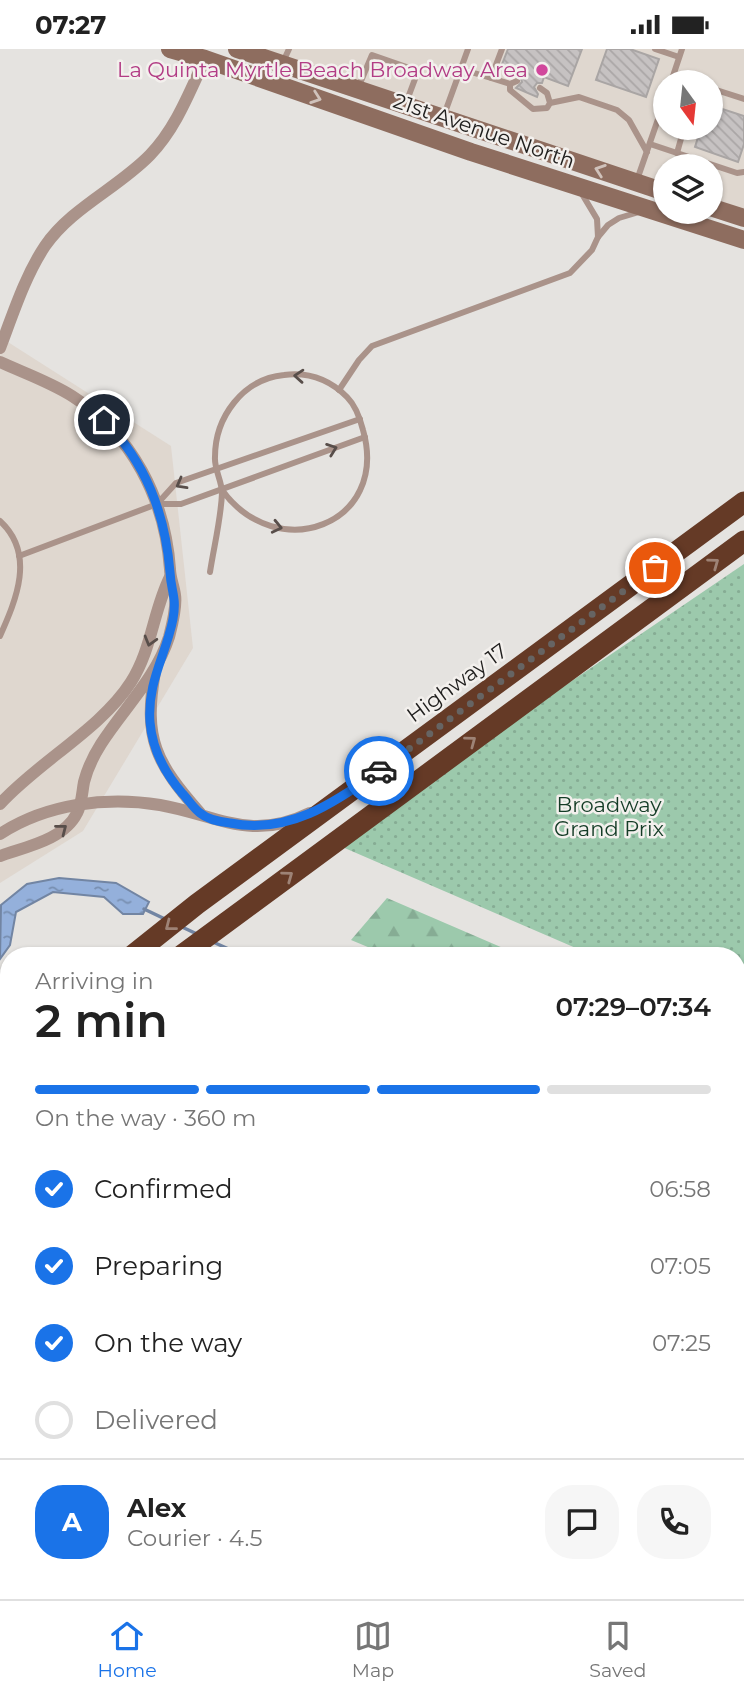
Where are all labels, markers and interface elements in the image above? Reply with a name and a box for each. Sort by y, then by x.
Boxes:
text: 07:27 [35,9,106,41]
place label: La Quinta Myrtle Beach Broadway Area [117,57,528,82]
marker: La Quinta Myrtle Beach Broadway Area [534,62,550,78]
north arrow [653,70,723,140]
map controls [653,70,723,224]
street label: 21st Avenue North [390,88,578,173]
one-way arrow [309,90,321,104]
button: layers [653,154,723,224]
one-way arrow [595,164,607,178]
one-way arrow [293,368,304,383]
pin [74,390,134,450]
icon: home [85,401,123,439]
one-way arrow [326,444,338,458]
one-way arrow [175,475,188,489]
one-way arrow [271,519,283,534]
pin [625,538,685,598]
icon: bag [636,549,674,587]
one-way arrow [706,559,719,571]
one-way arrow [143,635,158,647]
street label: Highway 17 [402,638,512,727]
courier [344,736,414,806]
one-way arrow [463,736,476,749]
icon: car [360,752,398,790]
park label: Broadway Grand Prix [554,792,664,841]
one-way arrow [54,824,66,837]
one-way arrow [280,872,293,884]
one-way arrow [166,917,178,930]
text: Arriving in [35,967,154,995]
text: 07:29–07:34 [556,991,711,1023]
text: 2 min [35,992,168,1049]
text: On the way · 360 m [35,1104,257,1132]
icon: check [35,1170,73,1208]
text: Confirmed [94,1173,233,1205]
text: 06:58 [649,1175,711,1203]
icon: check [35,1247,73,1285]
text: Preparing [94,1250,223,1282]
text: 07:05 [650,1252,711,1280]
icon: check [35,1324,73,1362]
text: On the way [94,1327,242,1359]
text: 07:25 [652,1329,711,1357]
text: Delivered [94,1404,218,1436]
button: chat [545,1485,619,1559]
button: phone [637,1485,711,1559]
text: Alex [127,1492,186,1524]
text: A [62,1506,82,1538]
text: Courier · 4.5 [127,1524,262,1552]
tab: Home [98,1617,157,1682]
tab: Map [352,1617,394,1682]
tab: Saved [589,1617,646,1682]

